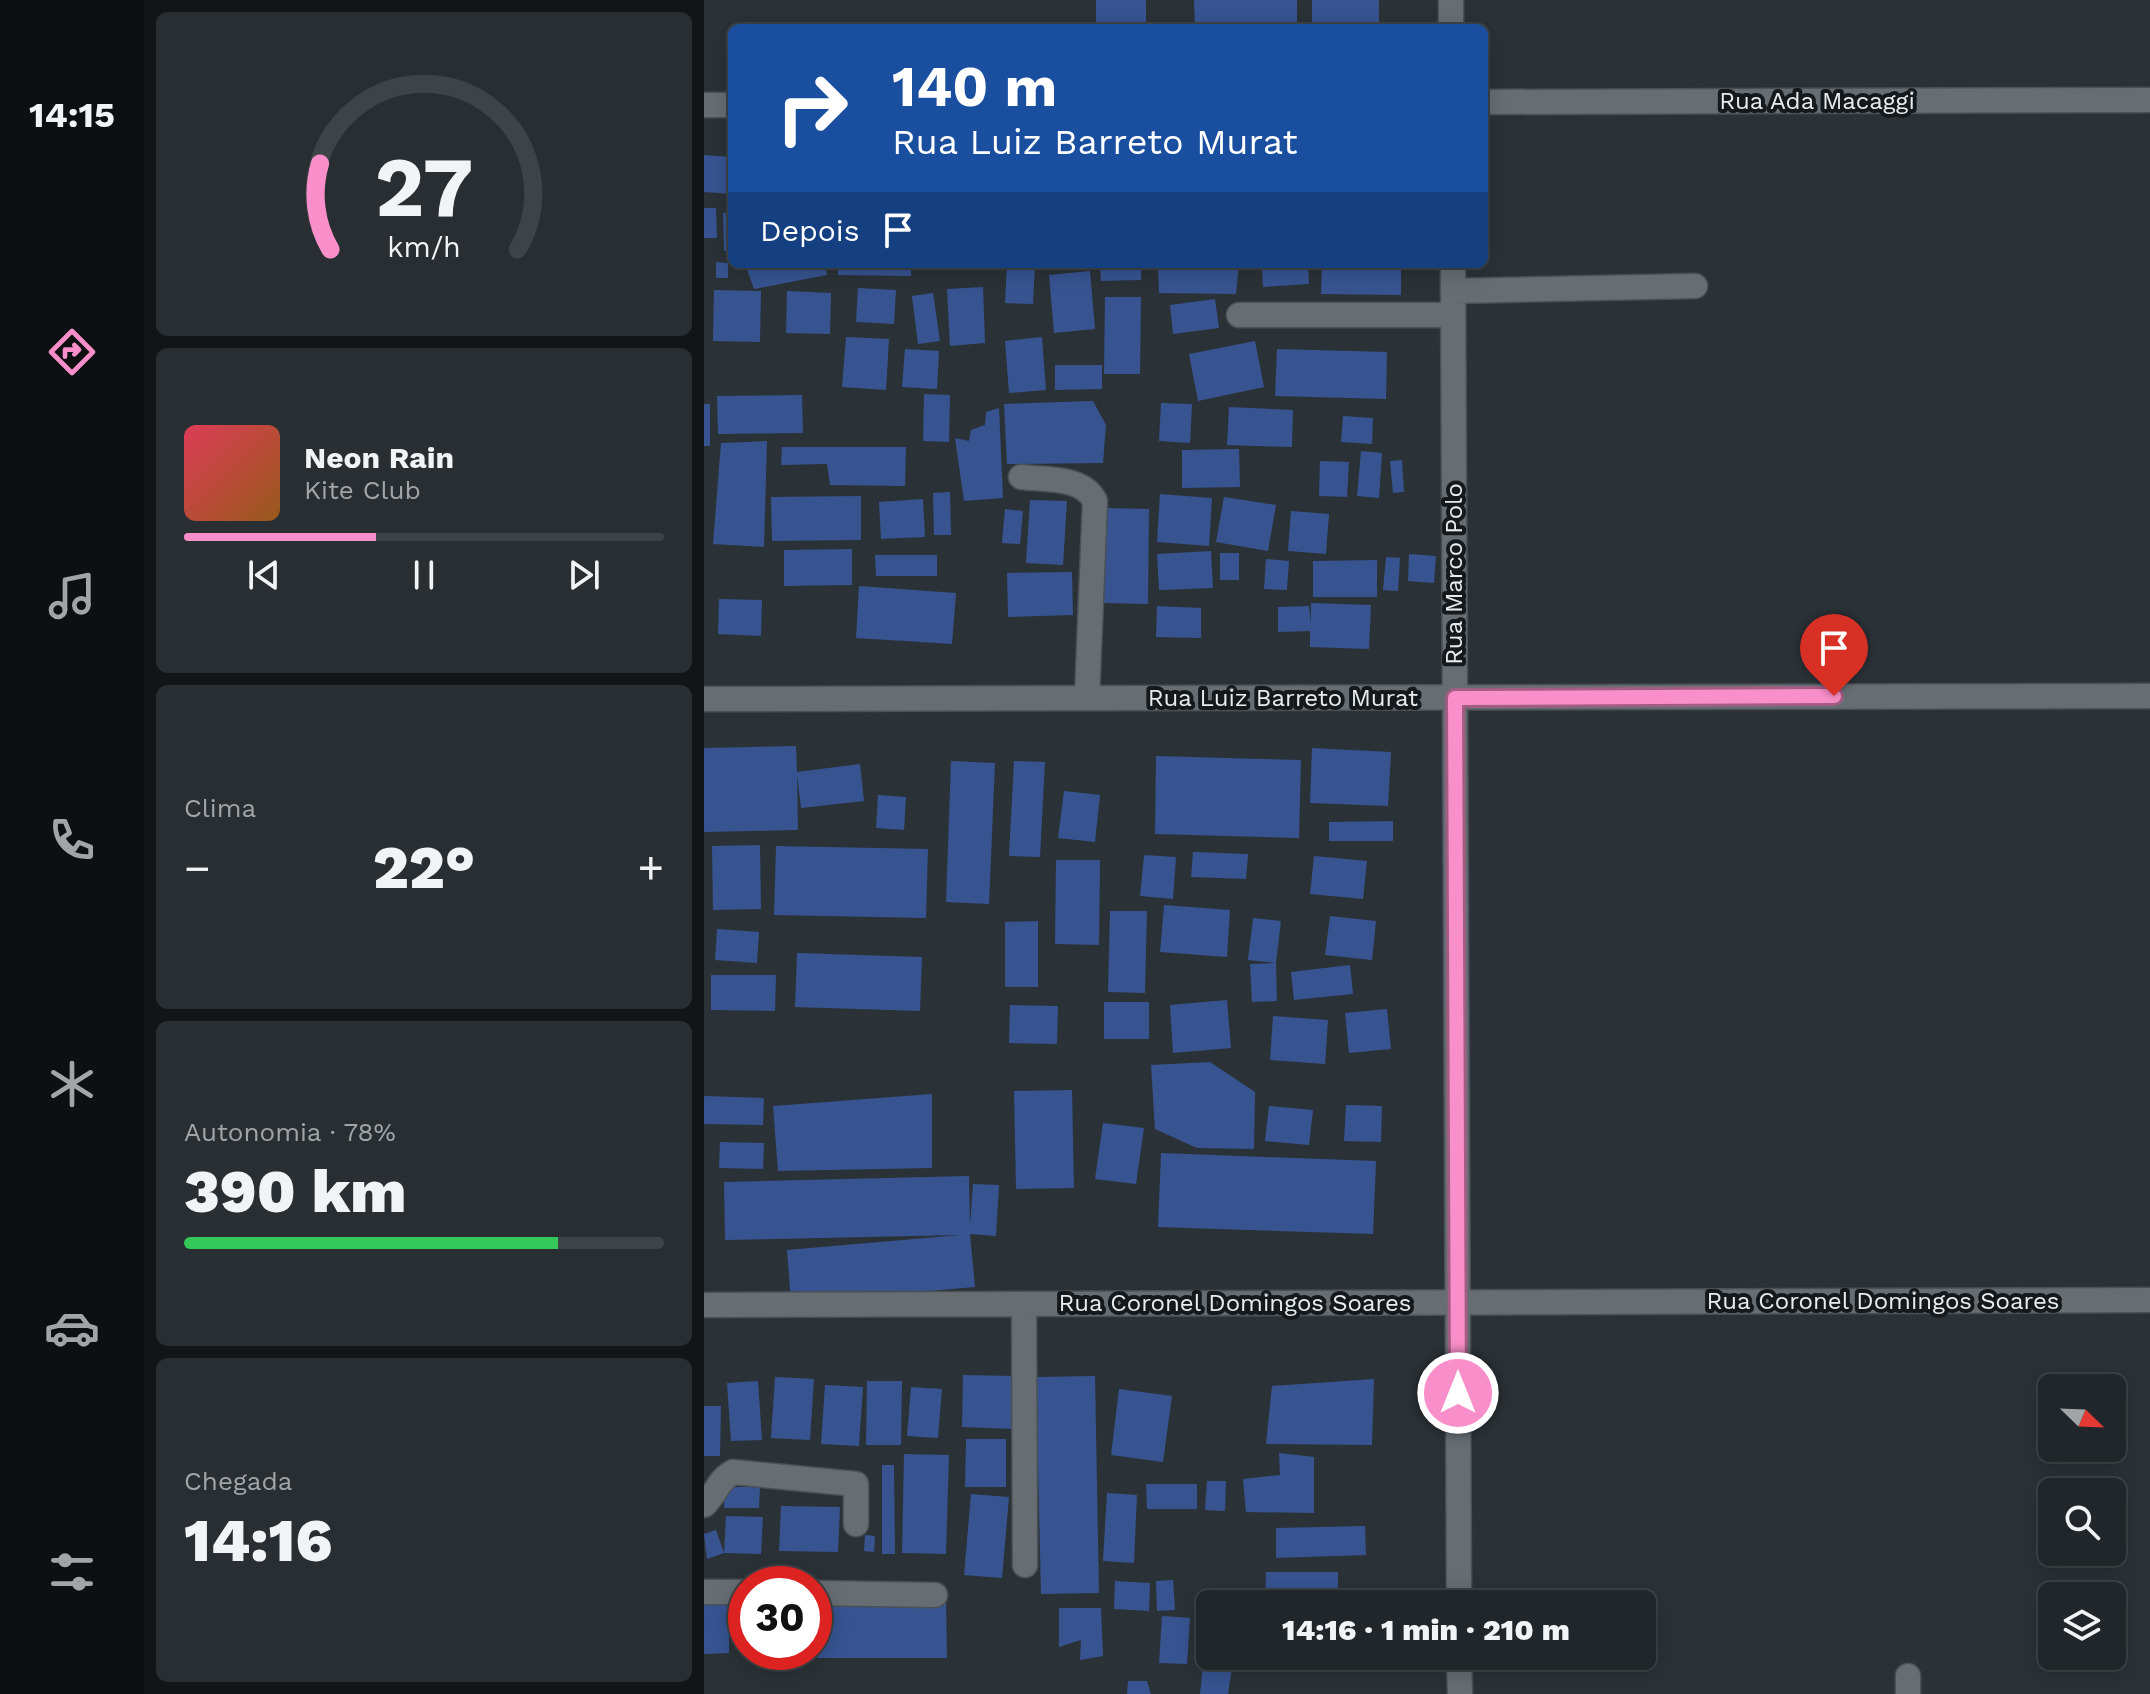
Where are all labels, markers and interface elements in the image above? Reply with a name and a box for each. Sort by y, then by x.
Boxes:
text: 140 m [892,54,1057,120]
icon: right [760,56,864,160]
street label: Rua Ada Macaggi [1719,87,1915,115]
text: 14:15 [29,94,115,136]
text: Rua Luiz Barreto Murat [892,121,1297,163]
text: 27 [375,139,473,236]
icon: arrive [876,208,920,252]
text: Depois [760,213,860,248]
text: km/h [387,230,461,264]
icon: directions [44,324,100,380]
text: Neon Rain [304,440,454,475]
text: Kite Club [304,475,421,505]
street label: Rua Marco Polo [1440,483,1468,665]
icon: previous [242,553,286,597]
icon: pause [402,553,446,597]
icon: next [562,553,606,597]
icon: music [44,568,100,624]
pin [1800,614,1868,696]
icon: arrive [1812,626,1856,670]
street label: Rua Luiz Barreto Murat [1148,684,1418,712]
text: Clima [184,793,256,823]
icon: phone [44,812,100,868]
text: 22° [373,832,475,903]
text: − [184,842,211,894]
text: + [637,842,664,894]
icon: climate [44,1056,100,1112]
text: Autonomia · 78% [184,1117,396,1147]
text: 390 km [184,1156,407,1227]
street label: Rua Coronel Domingos Soares [1707,1287,2059,1315]
street label: Rua Coronel Domingos Soares [1059,1289,1411,1317]
icon: car [44,1300,100,1356]
position arrow [1416,1351,1500,1435]
north arrow [2038,1374,2126,1462]
map controls [2038,1374,2126,1670]
text: Chegada [184,1466,293,1496]
button: search [2038,1478,2126,1566]
text: 14:16 [184,1505,332,1576]
icon: filters [44,1544,100,1600]
speed limit sign: 30 [728,1566,832,1670]
button: layers [2038,1582,2126,1670]
text: 14:16 · 1 min · 210 m [1282,1612,1570,1647]

